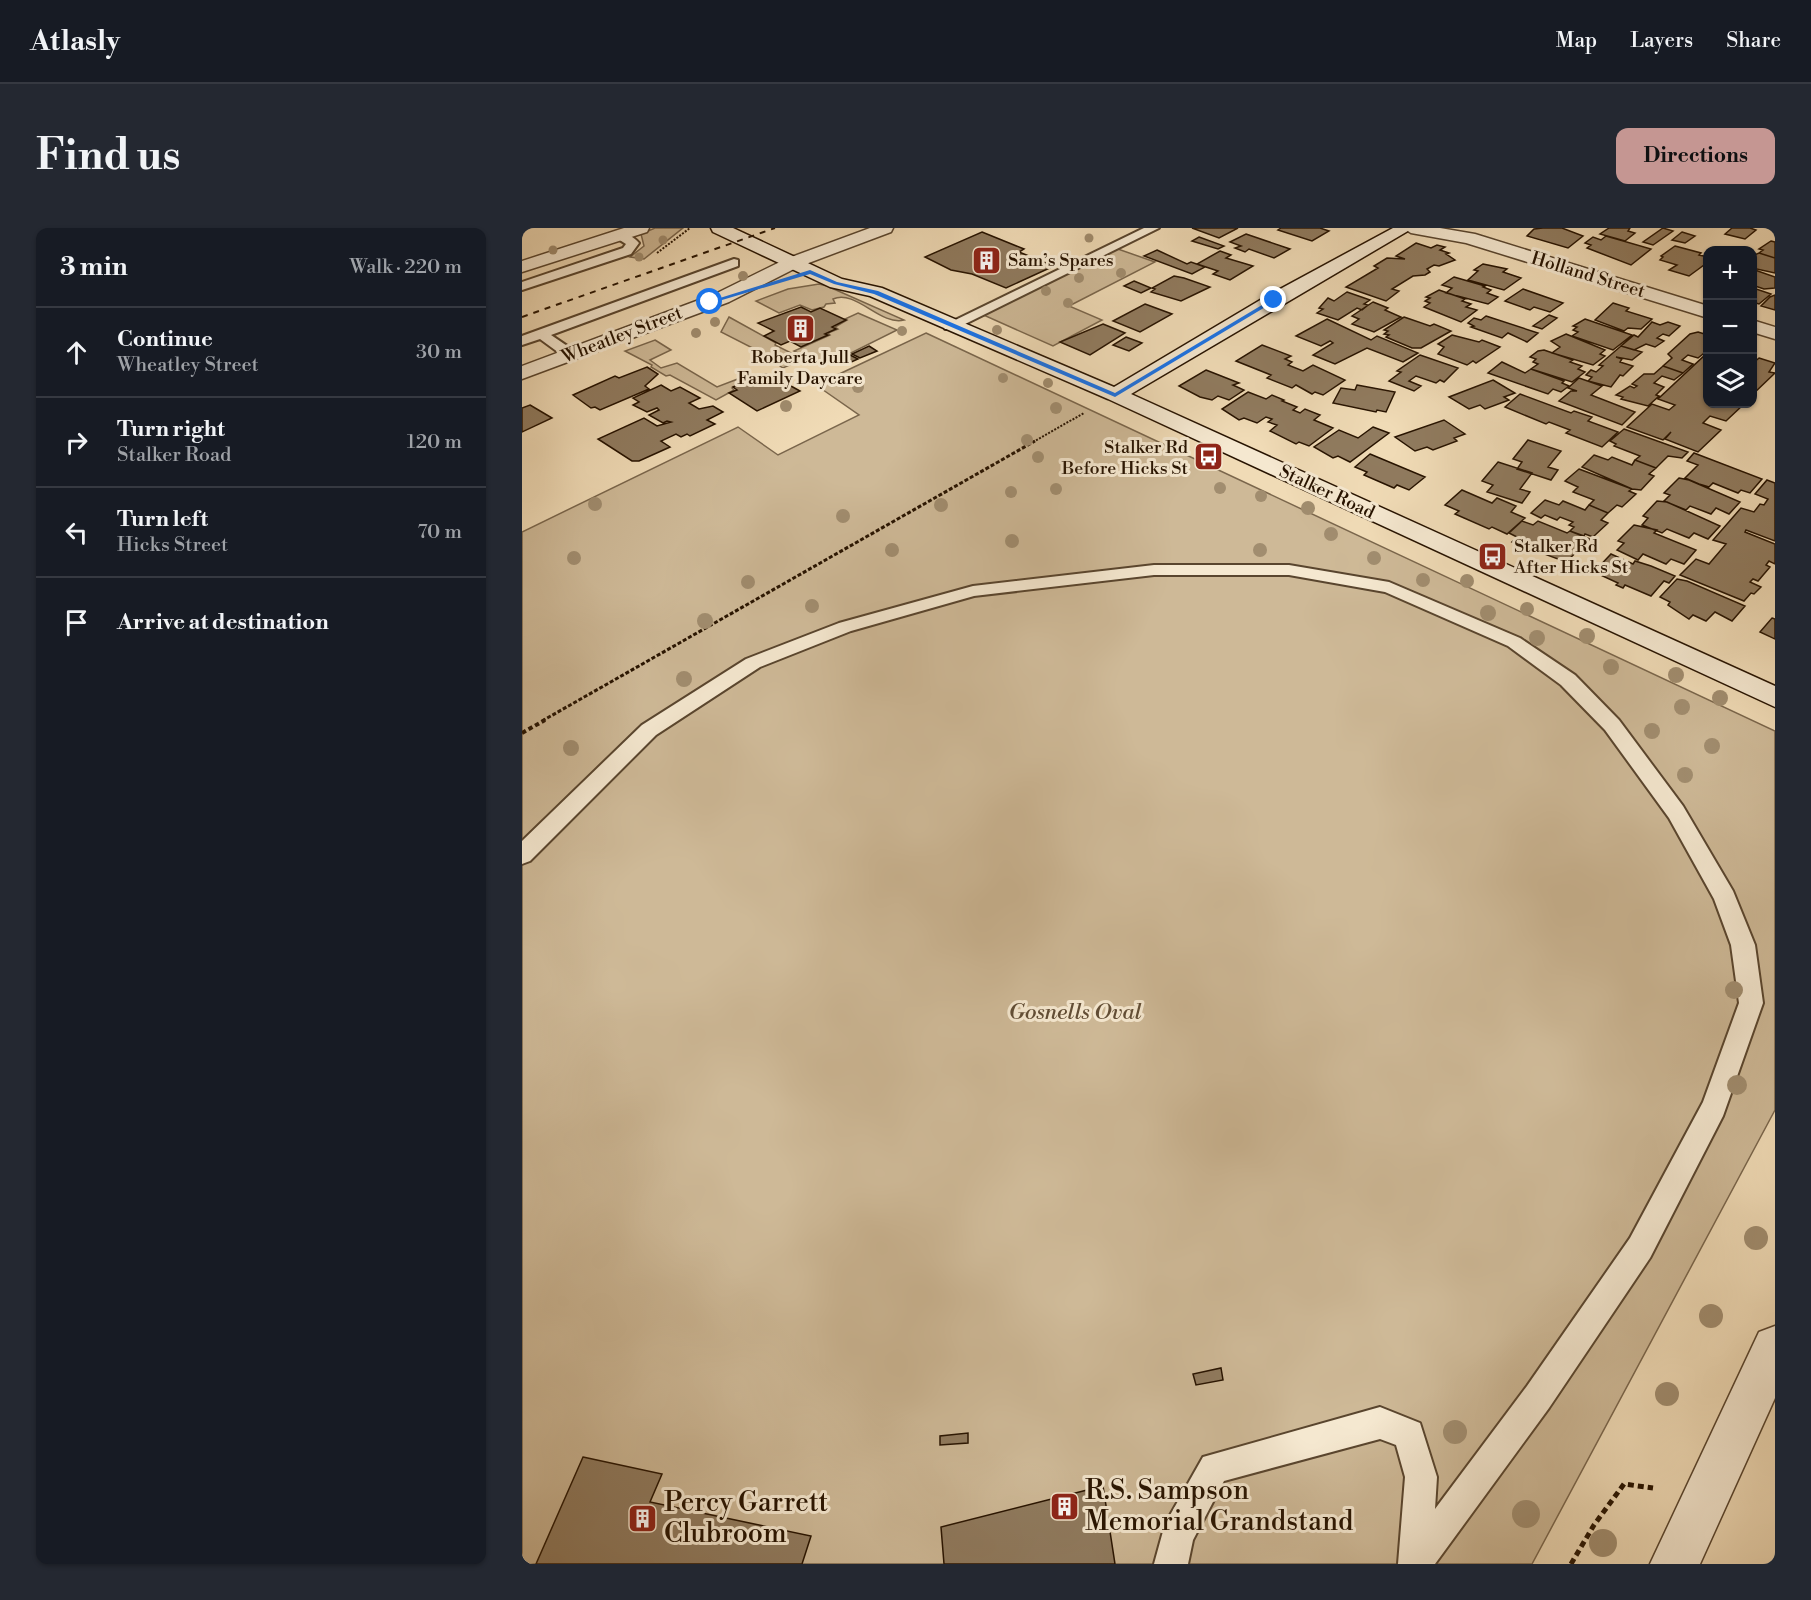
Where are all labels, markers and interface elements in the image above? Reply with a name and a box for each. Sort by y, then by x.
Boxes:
text: Atlasly [30,24,120,59]
text: Map [1556,28,1597,54]
text: Layers [1630,28,1693,54]
text: Share [1726,28,1781,54]
button: Directions [1616,128,1775,184]
text: Find us [36,130,180,183]
building icon: Sam’s Spares [971,244,1003,276]
map controls [1703,246,1757,408]
button: + [1703,246,1757,300]
street label: Holland Street [1528,247,1648,303]
place label: Sam’s Spares [1008,249,1114,272]
text: 3 min [60,251,128,283]
text: Walk · 220 m [349,255,462,280]
route end [1260,286,1286,312]
route start [696,288,722,314]
button: − [1703,300,1757,354]
street label: Wheatley Street [557,301,686,369]
building icon: Roberta Jull Family Daycare [784,312,816,344]
text: Continue [117,326,213,353]
icon: ahead [60,336,93,369]
text: 30 m [416,340,462,365]
place label: Roberta Jull Family Daycare [737,346,863,390]
text: Wheatley Street [117,353,259,378]
button: layers [1703,354,1757,408]
text: Turn right [117,416,225,443]
icon: right [60,426,93,459]
text: 120 m [407,430,462,455]
place label: Stalker Rd Before Hicks St [1061,436,1189,480]
bus stop icon: Stalker Rd Before Hicks St [1193,441,1225,473]
text: Stalker Road [117,443,231,468]
street label: Stalker Road [1275,460,1379,525]
text: Turn left [117,506,208,533]
icon: left [60,516,93,549]
text: 70 m [418,520,462,545]
text: Hicks Street [117,533,228,558]
place label: Stalker Rd After Hicks St [1513,535,1629,579]
bus stop icon: Stalker Rd After Hicks St [1477,540,1509,572]
icon: arrive [60,606,93,639]
text: Arrive at destination [117,609,329,636]
park label: Gosnells Oval [1008,999,1142,1026]
place label: R.S. Sampson Memorial Grandstand [1085,1474,1354,1539]
place label: Percy Garrett Clubroom [664,1486,828,1551]
building icon: R.S. Sampson Memorial Grandstand [1048,1491,1080,1523]
building icon: Percy Garrett Clubroom [627,1503,659,1535]

